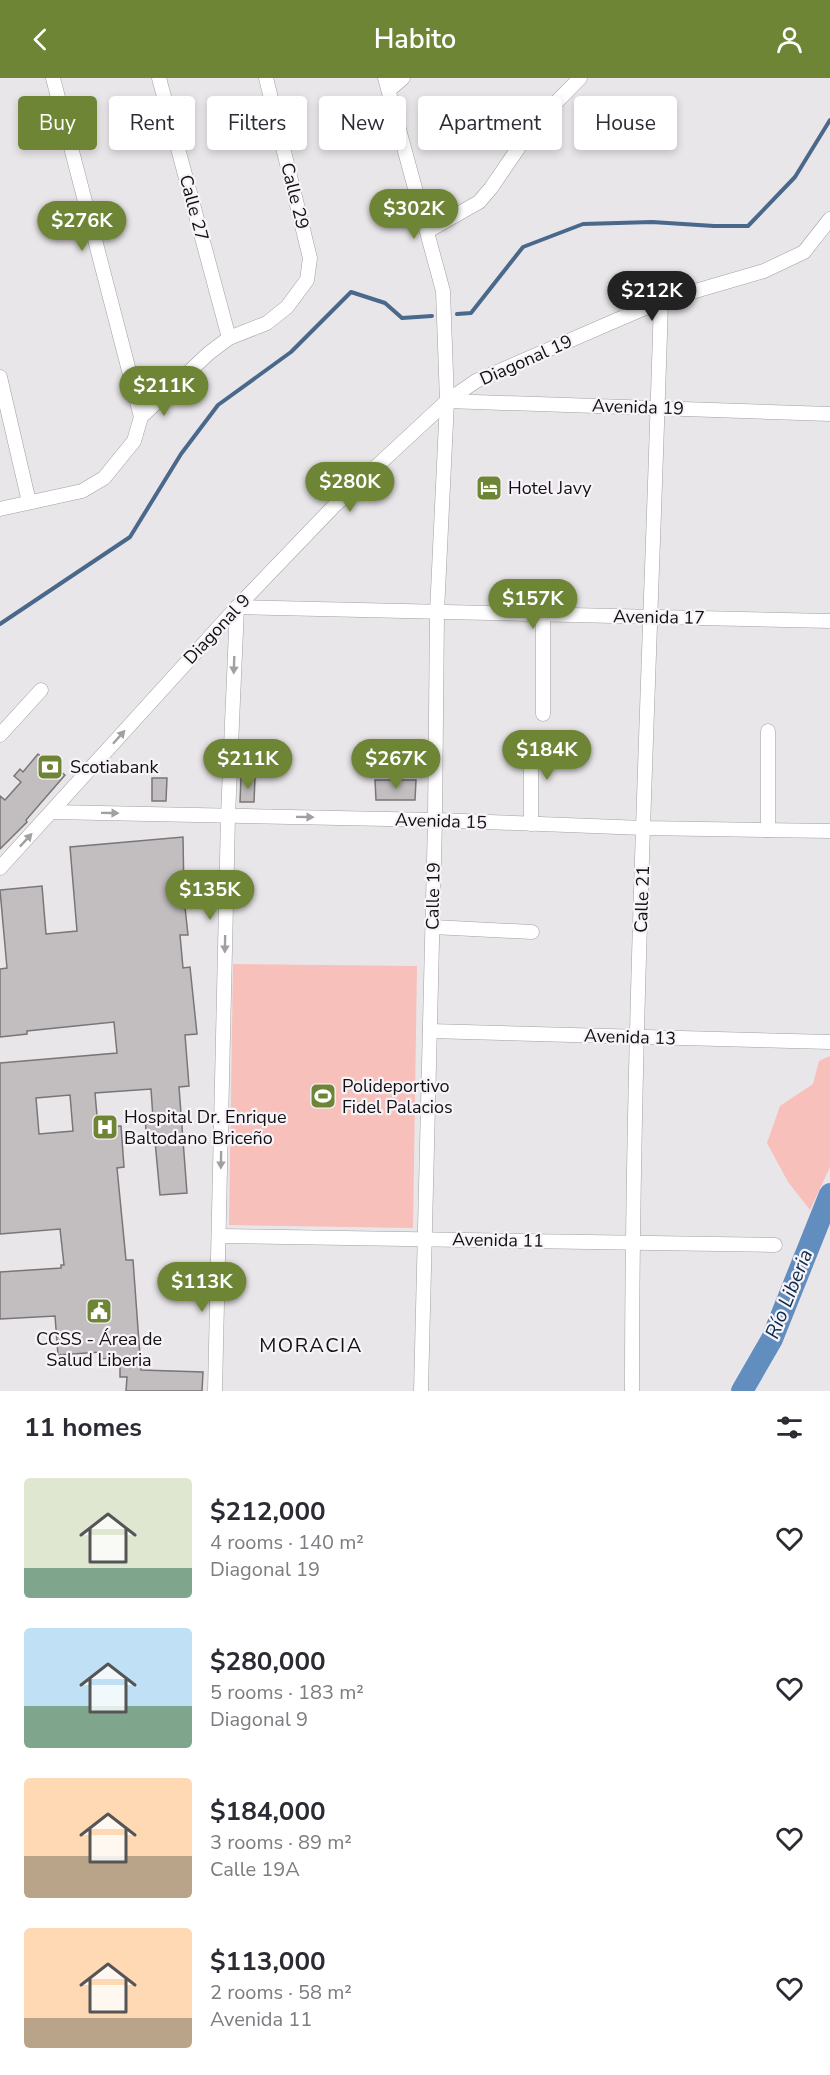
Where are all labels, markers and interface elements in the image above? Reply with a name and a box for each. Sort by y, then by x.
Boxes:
text: Habito [374,21,456,58]
icon: back [24,23,57,56]
icon: person [773,23,806,56]
chip: Buy [18,96,97,150]
chip: Rent [109,96,195,150]
chip: Filters [207,96,307,150]
chip: New [319,96,406,150]
chip: Apartment [418,96,562,150]
chip: House [574,96,677,150]
street label: Calle 29 [275,160,315,232]
street label: Calle 27 [174,172,214,244]
pin: $302K [372,189,456,240]
text: $302K [383,195,445,222]
pin: $276K [40,201,124,252]
text: $276K [51,207,113,234]
pin: $212K [610,271,694,322]
text: $212K [621,277,683,304]
street label: Diagonal 19 [476,329,576,391]
pin: $211K [122,366,206,417]
text: $211K [133,372,195,399]
street label: Avenida 19 [592,393,684,421]
pin: $280K [308,462,392,513]
text: $280K [319,468,381,495]
hotel icon: Hotel Javy [474,473,504,503]
place label: Hotel Javy [508,476,592,500]
pin: $157K [491,579,575,630]
text: $157K [502,585,564,612]
street label: Diagonal 9 [178,589,256,669]
street label: Avenida 17 [613,604,705,630]
one-way arrow [230,656,239,675]
one-way arrow [112,730,126,745]
pin: $184K [505,730,589,781]
text: $184K [516,736,578,763]
pin: $211K [206,739,290,790]
pin: $267K [354,739,438,790]
text: $211K [217,745,279,772]
text: $267K [365,745,427,772]
bank icon: Scotiabank [35,752,65,782]
place label: Scotiabank [70,755,159,779]
street label: Avenida 15 [395,807,487,835]
one-way arrow [101,809,120,818]
one-way arrow [296,813,315,822]
one-way arrow [19,833,32,848]
street label: Calle 19 [420,862,446,930]
street label: Calle 21 [629,865,655,933]
pin: $135K [168,870,252,921]
text: $135K [179,876,241,903]
one-way arrow [221,934,230,953]
street label: Avenida 13 [584,1023,676,1051]
place label: Polideportivo Fidel Palacios [342,1074,453,1119]
sports icon: Polideportivo Fidel Palacios [308,1081,338,1111]
place label: Hospital Dr. Enrique Baltodano Briceño [124,1105,286,1150]
hospital icon: Hospital Dr. Enrique Baltodano Briceño [90,1112,120,1142]
one-way arrow [216,1150,226,1169]
street label: Avenida 11 [452,1227,544,1253]
water label: Río Liberia [759,1245,819,1343]
pin: $113K [160,1262,244,1313]
text: $113K [171,1268,233,1295]
public building icon: CCSS - Área de Salud Liberia [84,1296,114,1326]
place label: CCSS - Área de Salud Liberia [36,1327,162,1372]
district label: MORACIA [259,1332,363,1359]
text: 11 homes [24,1410,142,1445]
icon: filters [773,1411,806,1444]
text: $212,000 [210,1494,326,1529]
icon: home [72,1502,144,1574]
icon: heart [773,1522,806,1555]
text: 4 rooms · 140 m² [210,1529,364,1556]
text: Diagonal 19 [210,1556,320,1583]
text: $280,000 [210,1644,326,1679]
icon: home [72,1652,144,1724]
icon: heart [773,1672,806,1705]
text: 5 rooms · 183 m² [210,1679,364,1706]
text: Diagonal 9 [210,1706,308,1733]
text: $184,000 [210,1794,326,1829]
icon: home [72,1802,144,1874]
icon: heart [773,1822,806,1855]
text: 3 rooms · 89 m² [210,1829,352,1856]
text: Calle 19A [210,1856,300,1883]
text: $113,000 [210,1944,326,1979]
icon: home [72,1952,144,2024]
icon: heart [773,1972,806,2005]
text: 2 rooms · 58 m² [210,1979,352,2006]
text: Avenida 11 [210,2006,312,2033]

